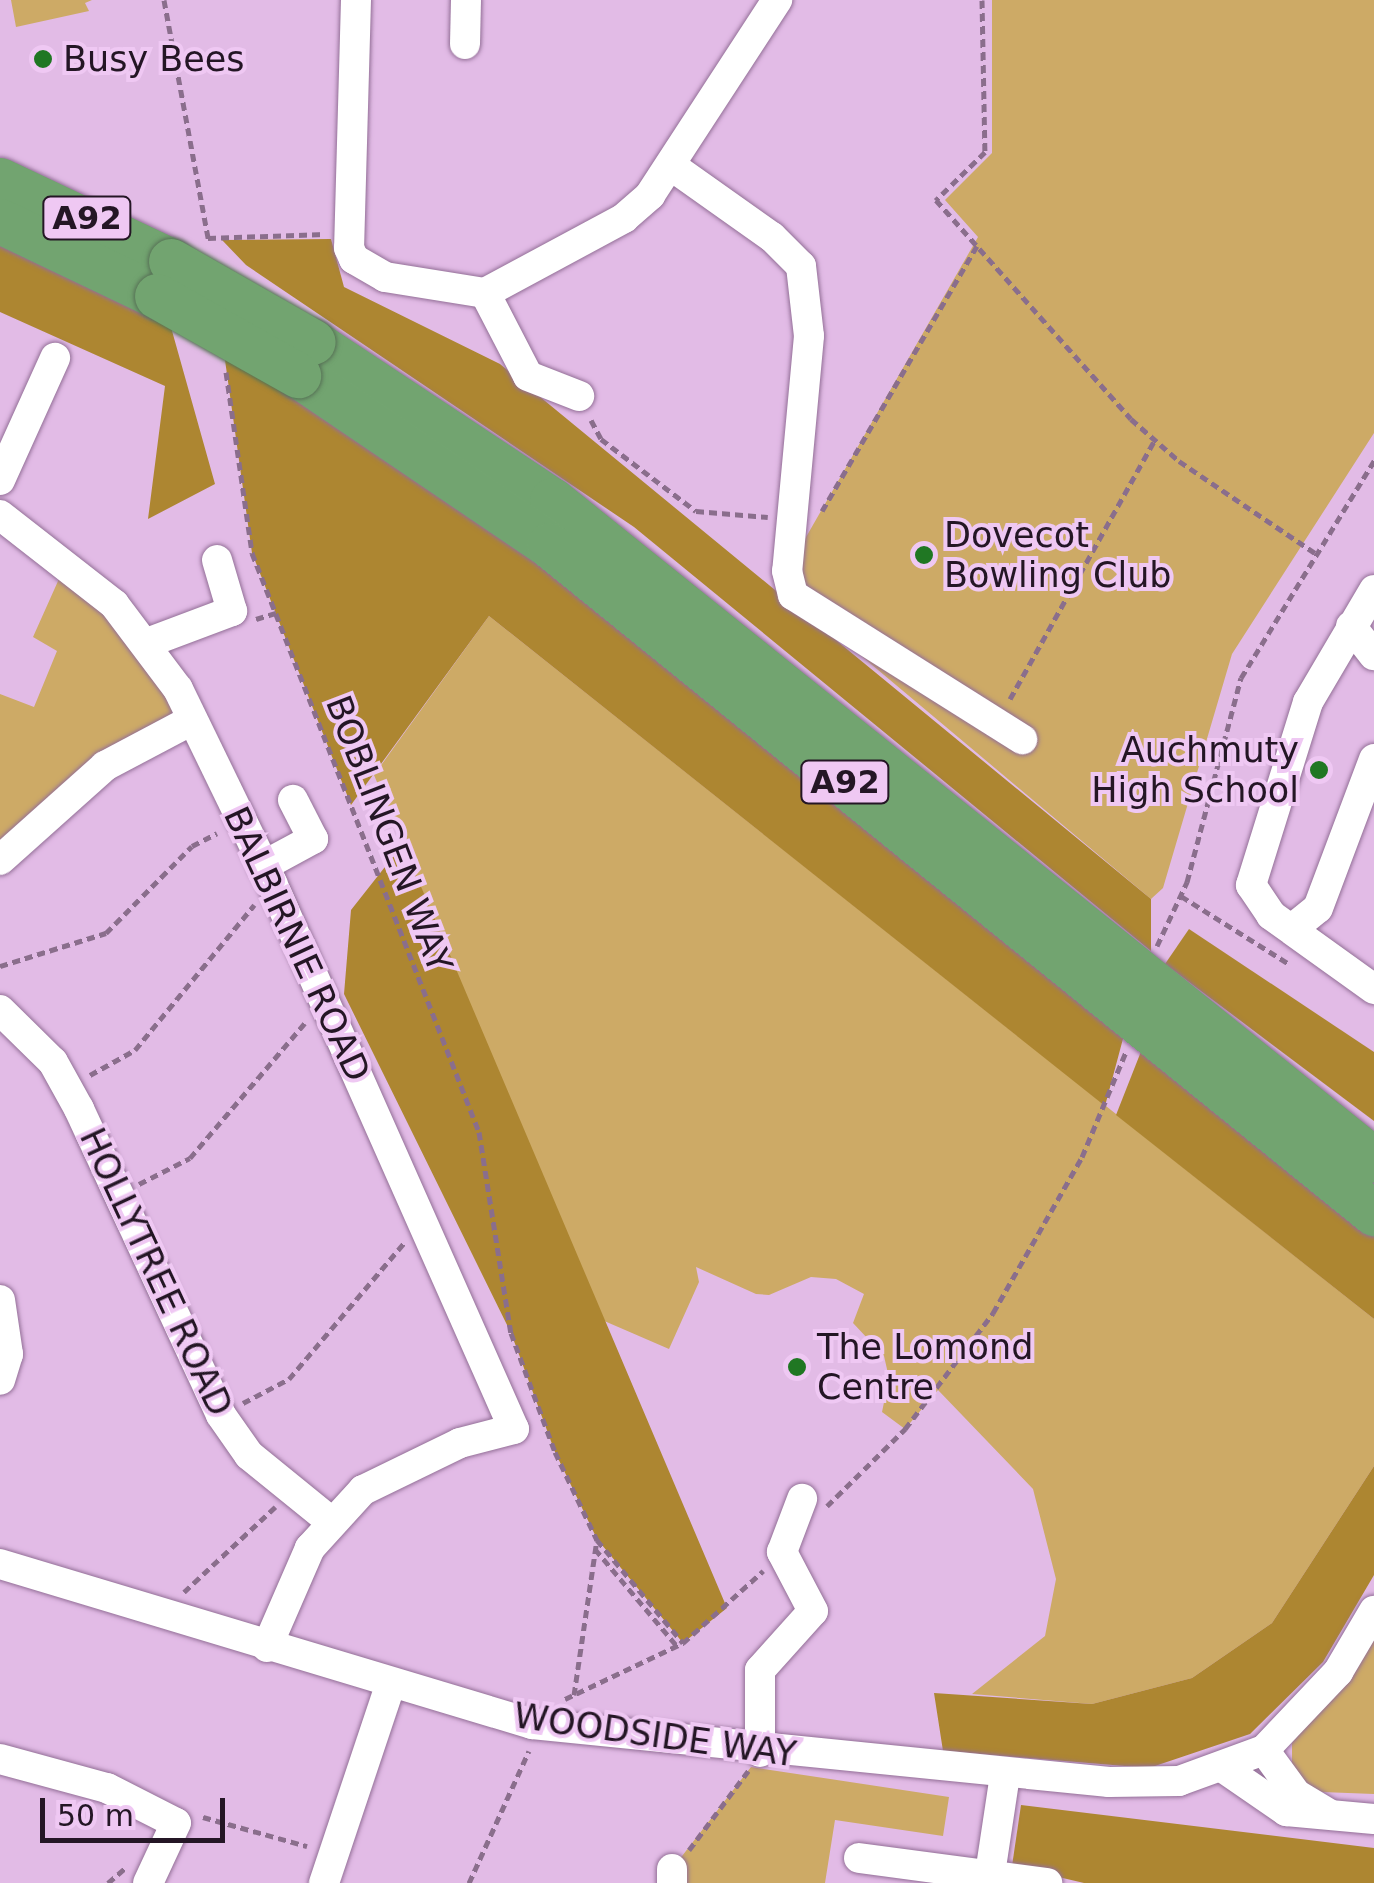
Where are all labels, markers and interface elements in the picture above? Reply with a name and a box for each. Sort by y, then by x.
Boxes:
place label: Busy Bees [63,38,245,80]
marker: Busy Bees [32,48,54,70]
road number: A92 [42,191,132,245]
place label: Dovecot Bowling Club [944,514,1172,596]
marker: Dovecot Bowling Club [913,544,935,566]
street label: BOBLINGEN WAY [317,690,461,978]
place label: Auchmuty High School [1091,729,1299,811]
road number: A92 [800,755,890,809]
marker: Auchmuty High School [1308,759,1330,781]
street label: BALBIRNIE ROAD [215,800,379,1088]
street label: HOLLYTREE ROAD [71,1121,241,1423]
place label: The Lomond Centre [817,1326,1033,1408]
marker: The Lomond Centre [786,1356,808,1378]
street label: WOODSIDE WAY [511,1694,799,1776]
scale bar [45,1778,230,1840]
text: 50 m [57,1798,134,1833]

